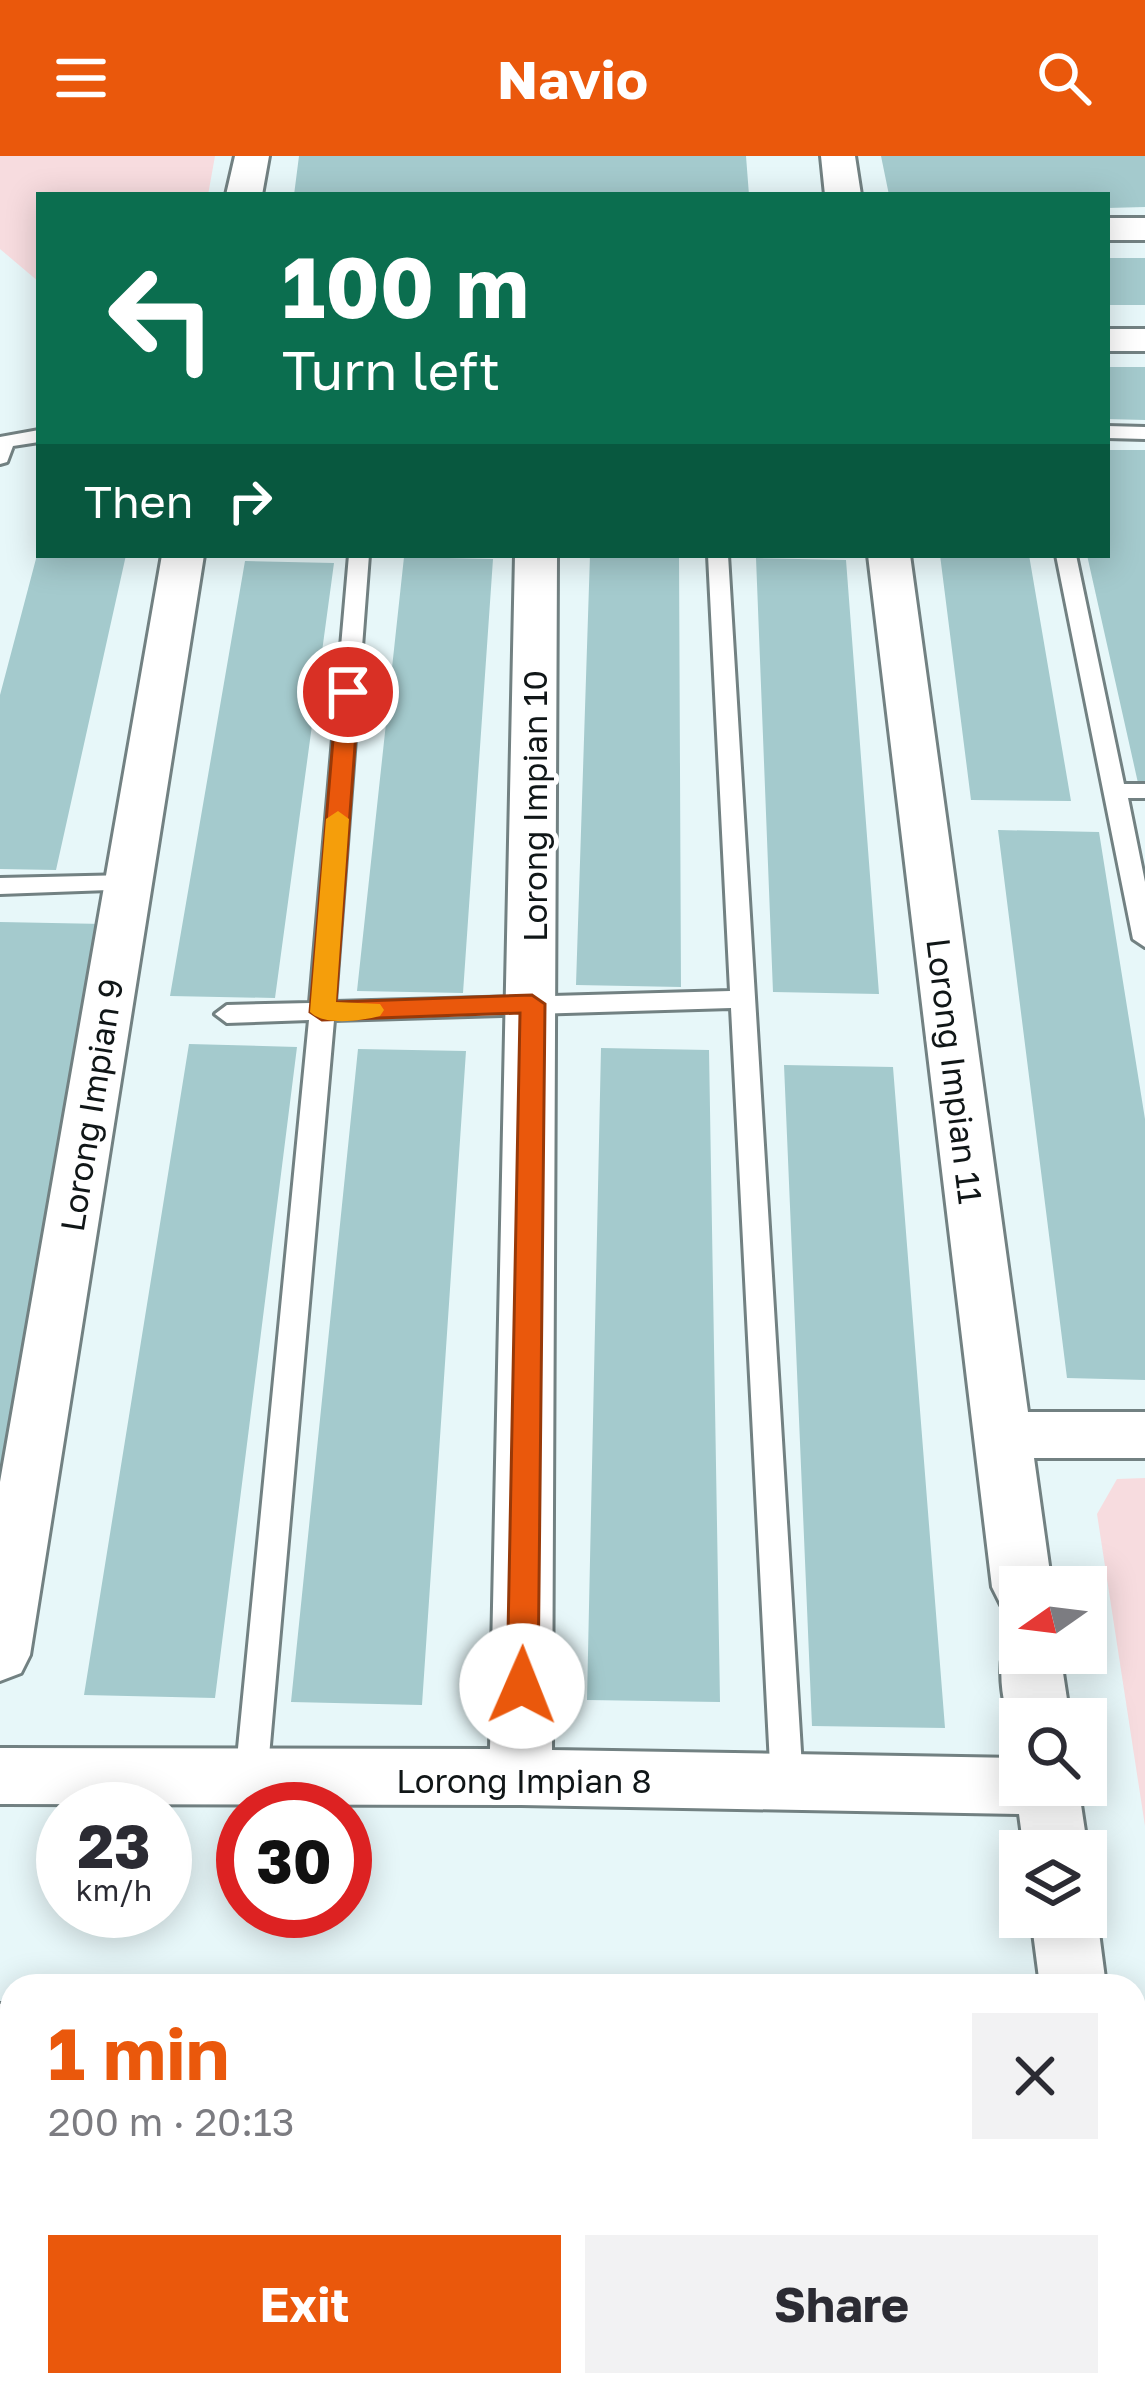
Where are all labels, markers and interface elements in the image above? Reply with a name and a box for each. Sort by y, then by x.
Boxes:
icon: menu [48,45,114,111]
icon: search [1031,45,1097,111]
text: Navio [497,46,648,111]
text: 100 m [282,236,529,336]
icon: left [84,240,240,396]
text: Turn left [282,337,500,402]
icon: right [217,468,283,534]
text: Then [84,474,193,528]
pin [297,641,399,743]
icon: arrive [315,659,381,725]
street label: Lorong Impian 10 [515,670,554,942]
street label: Lorong Impian 11 [919,936,991,1206]
street label: Lorong Impian 9 [52,976,130,1234]
north arrow [999,1566,1107,1674]
map controls [999,1566,1107,1938]
position arrow [459,1623,585,1749]
button: search [999,1698,1107,1806]
street label: Lorong Impian 8 [396,1761,652,1800]
speed limit sign: 30 [216,1782,372,1938]
text: 23 [77,1809,151,1881]
button: layers [999,1830,1107,1938]
text: km/h [76,1872,152,1908]
text: 1 min [48,2009,229,2096]
button: close [972,2013,1098,2139]
text: 200 m · 20:13 [48,2098,295,2145]
button: Exit [48,2235,561,2373]
button: Share [585,2235,1098,2373]

